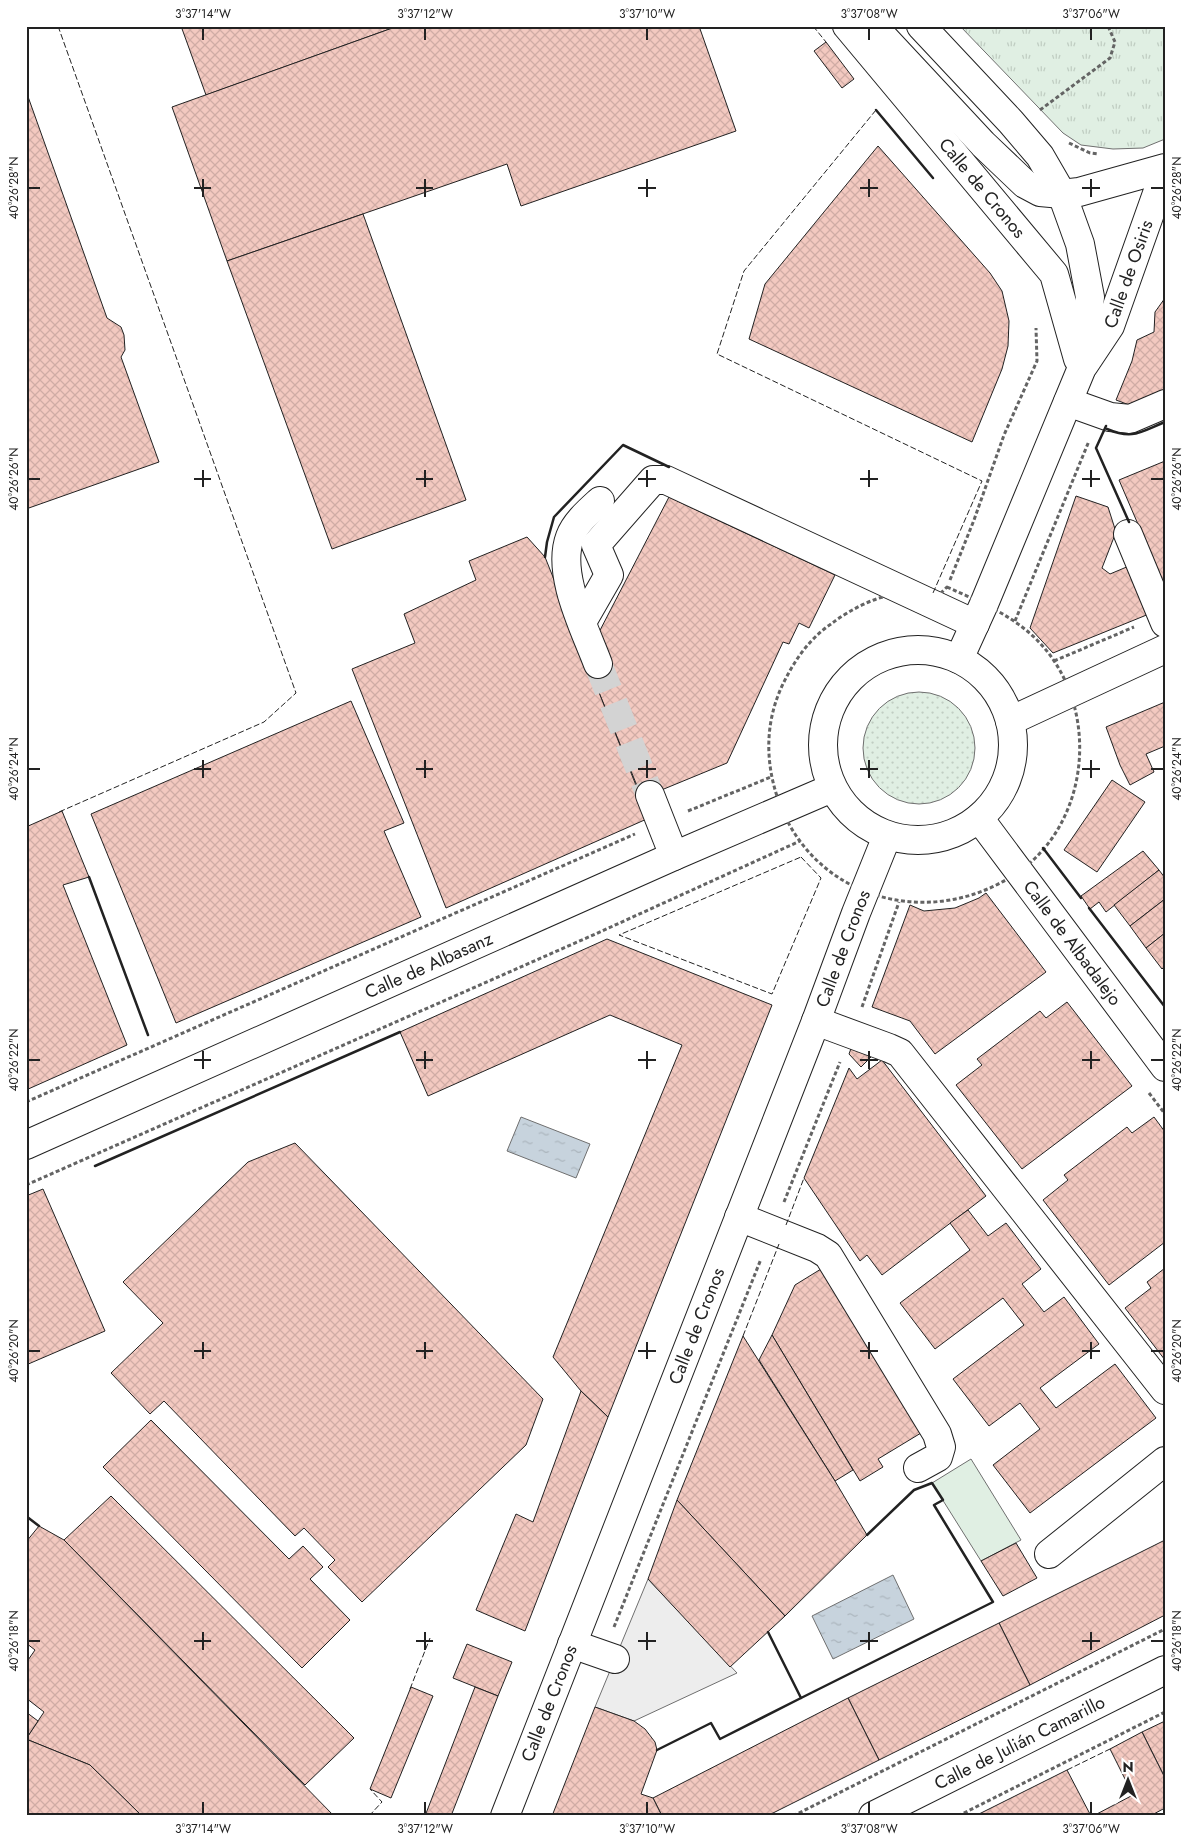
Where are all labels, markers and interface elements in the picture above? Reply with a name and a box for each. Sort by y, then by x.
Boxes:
text: 3°37'14"W [175,5,231,23]
text: 3°37'12"W [397,5,453,23]
text: 3°37'10"W [619,5,675,23]
text: 3°37'08"W [840,5,898,23]
text: 3°37'06"W [1062,5,1120,23]
street label: Calle de Cronos [933,132,1032,244]
text: 40°26'28"N [5,157,23,219]
text: 40°26'28"N [1168,157,1186,219]
street label: Calle de Osiris [1097,216,1160,332]
text: 40°26'26"N [5,447,23,511]
text: 40°26'26"N [1168,447,1186,511]
text: 40°26'24"N [5,737,23,801]
text: 40°26'24"N [1168,737,1186,801]
street label: Calle de Albadalejo [1017,875,1128,1011]
street label: Calle de Cronos [809,886,877,1011]
street label: Calle de Albasanz [361,925,498,1005]
text: 40°26'22"N [5,1028,23,1092]
text: 40°26'22"N [1168,1028,1186,1092]
street label: Calle de Cronos [662,1264,731,1388]
text: 40°26'20"N [5,1319,23,1383]
text: 40°26'20"N [1168,1319,1186,1383]
text: 40°26'18"N [5,1610,23,1672]
text: 40°26'18"N [1168,1610,1186,1672]
street label: Calle de Cronos [514,1641,584,1766]
street label: Calle de Julián Camarillo [930,1689,1110,1796]
north arrow [1104,1754,1154,1804]
text: N [1122,1757,1134,1777]
text: 3°37'14"W [175,1820,231,1838]
text: 3°37'12"W [397,1820,453,1838]
text: 3°37'10"W [619,1820,675,1838]
text: 3°37'08"W [840,1820,898,1838]
text: 3°37'06"W [1062,1820,1120,1838]

